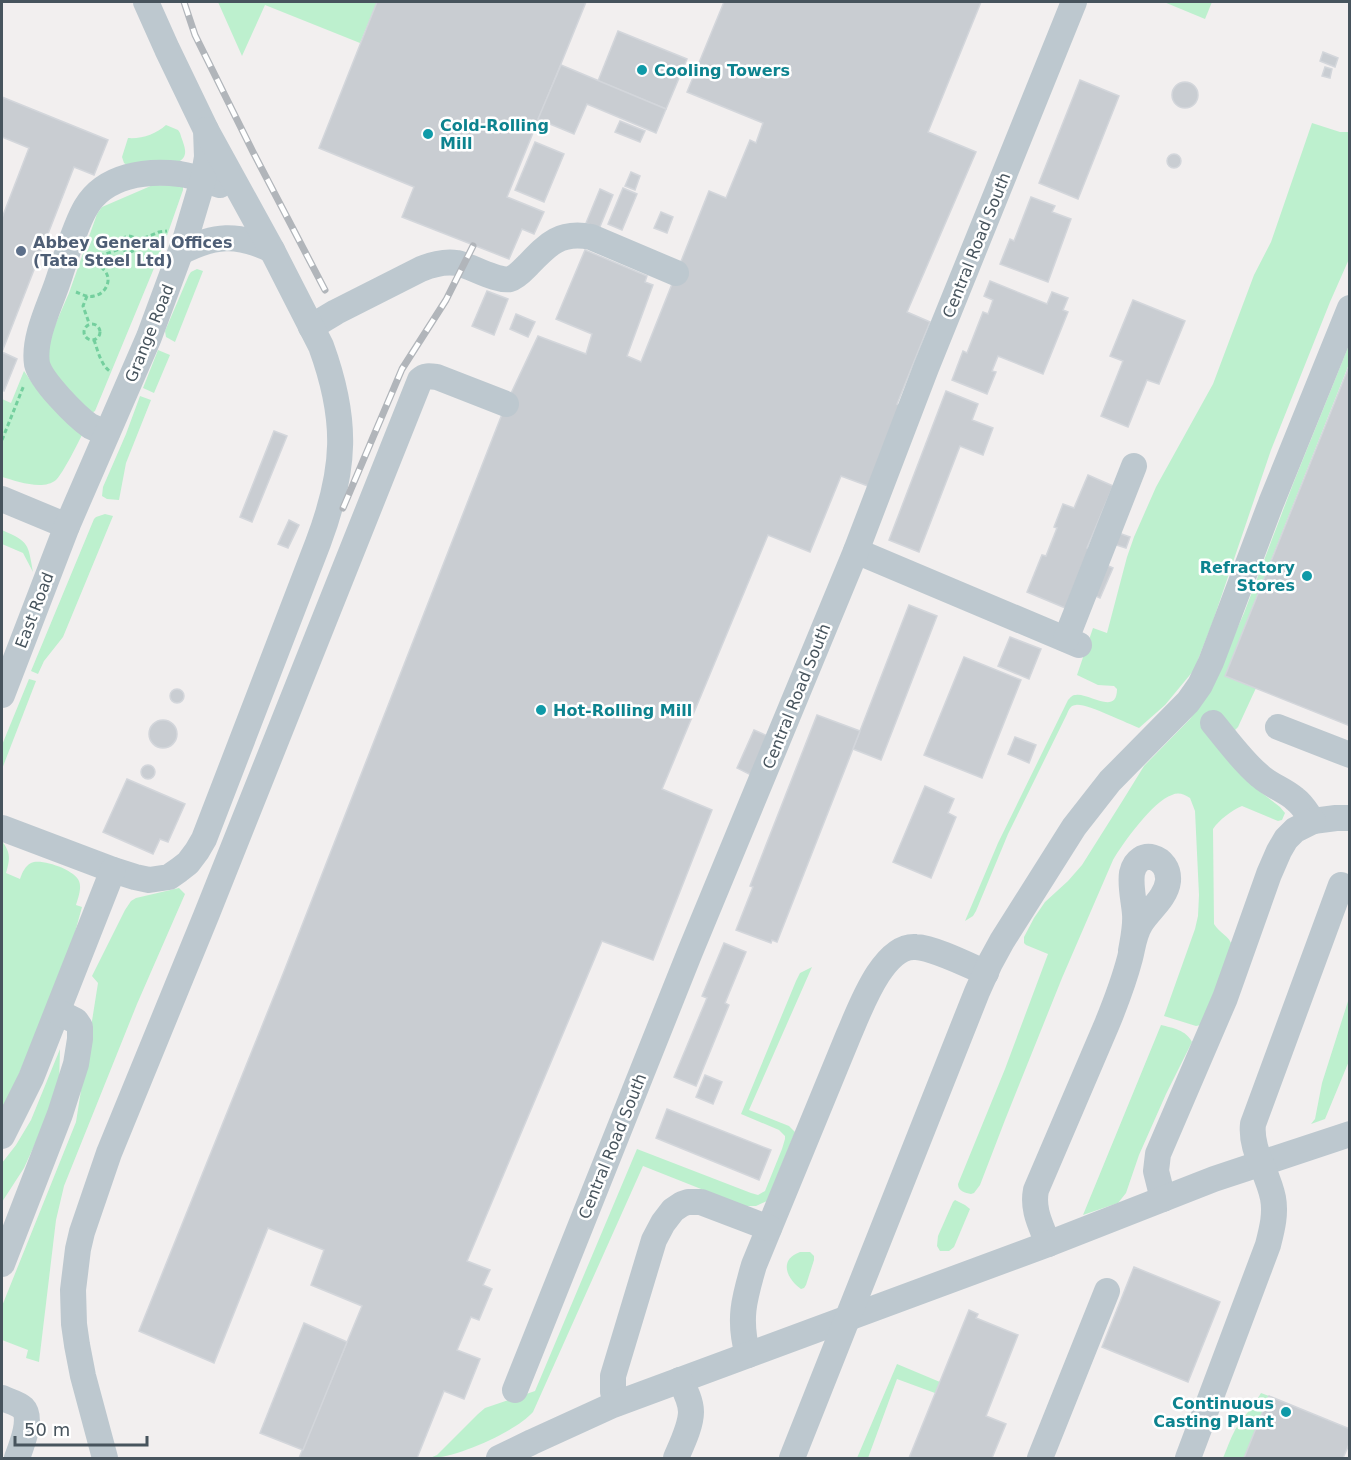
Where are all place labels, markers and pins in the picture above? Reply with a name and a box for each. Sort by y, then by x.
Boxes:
place label: Cooling Towers [654,61,790,80]
marker: Cooling Towers [635,63,649,77]
place label: Cold-Rolling Mill [440,116,549,153]
marker: Cold-Rolling Mill [421,127,435,141]
place label: Abbey General Offices (Tata Steel Ltd) [33,233,232,270]
marker: Abbey General Offices (Tata Steel Ltd) [14,244,28,258]
place label: Refractory Stores [1200,558,1296,595]
marker: Refractory Stores [1300,569,1314,583]
place label: Hot-Rolling Mill [553,701,692,720]
marker: Hot-Rolling Mill [534,703,548,717]
place label: Continuous Casting Plant [1153,1394,1274,1431]
marker: Continuous Casting Plant [1279,1405,1293,1419]

